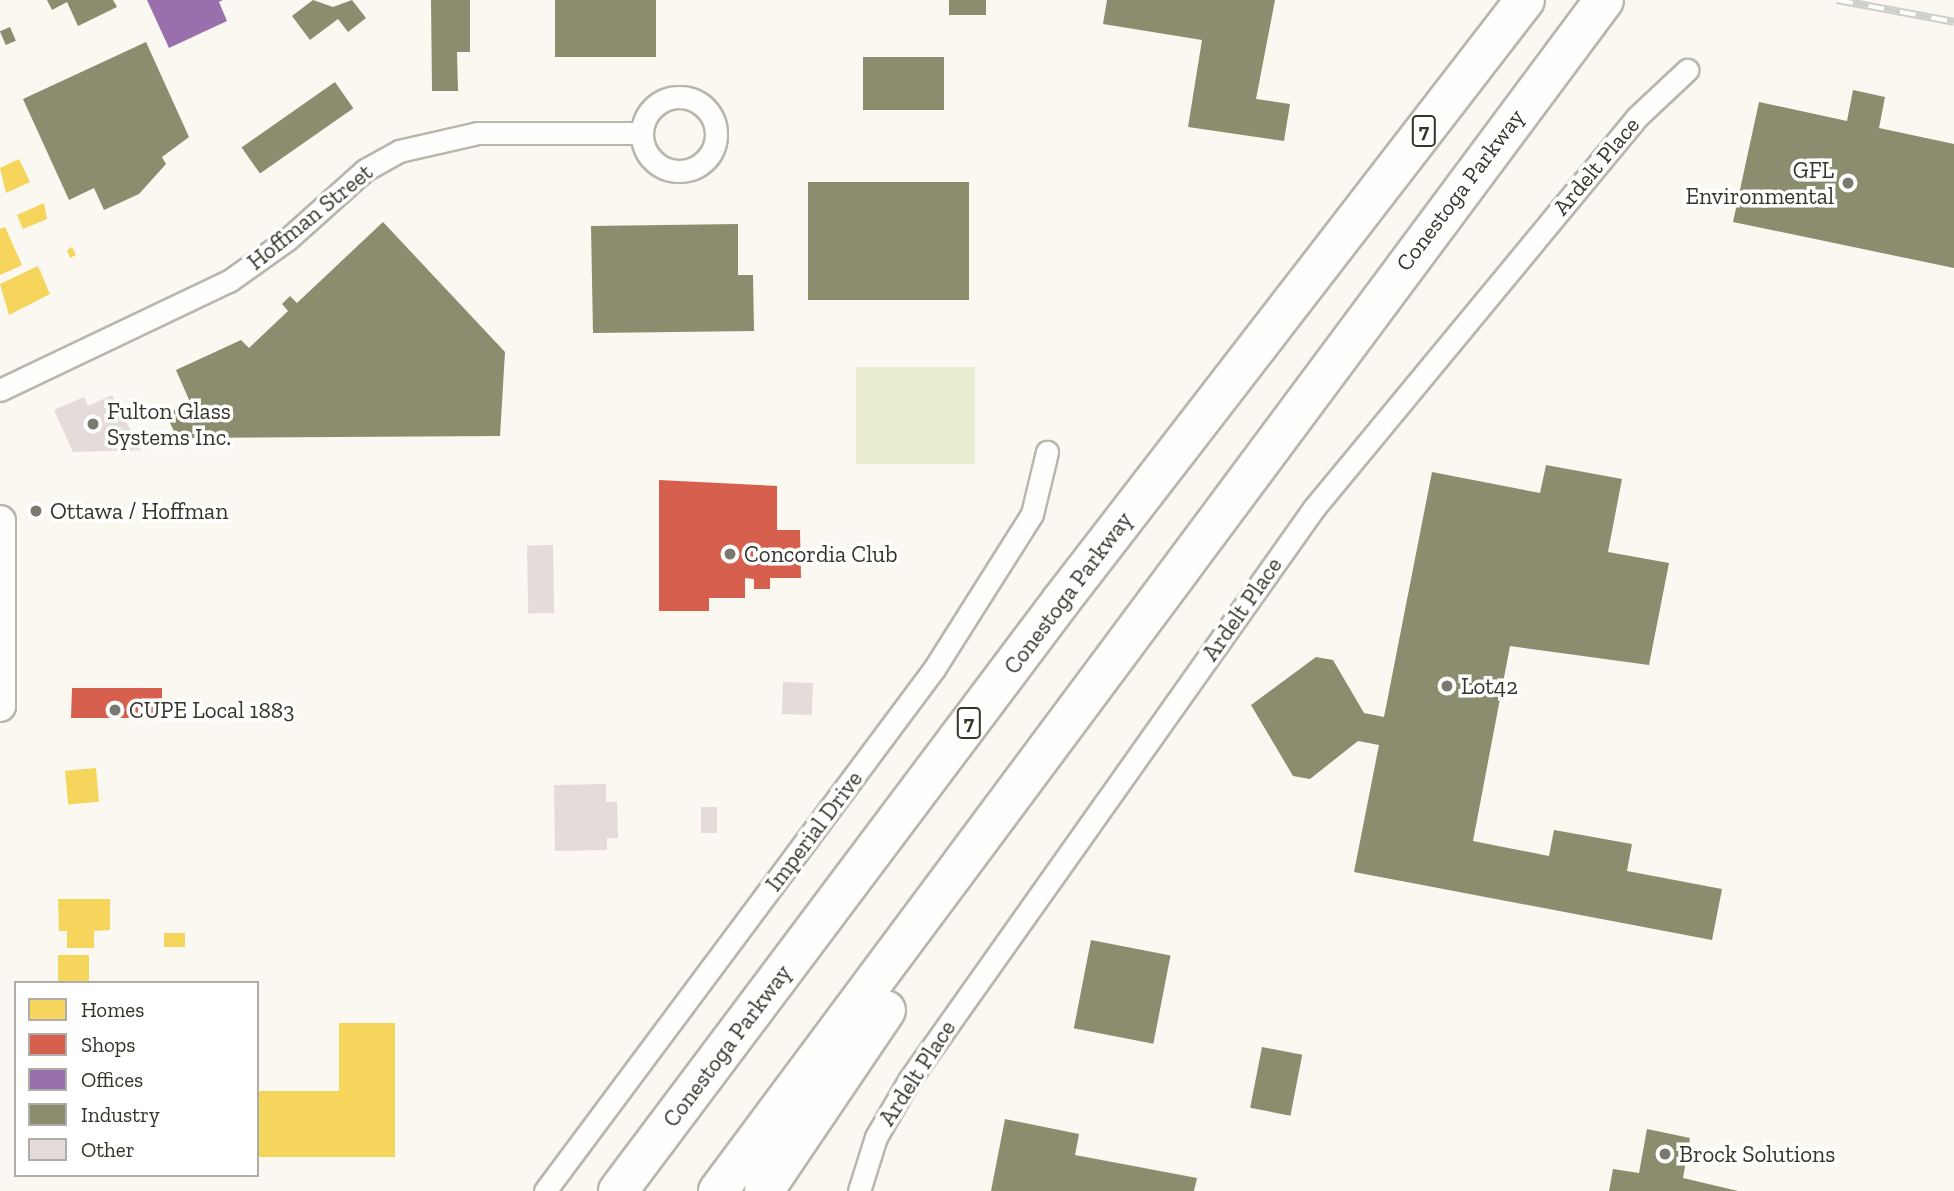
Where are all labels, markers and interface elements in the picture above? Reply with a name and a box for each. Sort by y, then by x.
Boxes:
street label: Conestoga Parkway [1390,104,1530,276]
street label: Ardelt Place [1547,111,1645,221]
road number: 7 [1412,114,1436,148]
place label: GFL Environmental [1685,156,1834,210]
street label: Hoffman Street [242,158,378,276]
marker: GFL Environmental [1840,175,1856,191]
place label: Fulton Glass Systems Inc. [107,397,231,451]
marker: Fulton Glass Systems Inc. [85,416,101,432]
place label: Ottawa / Hoffman [50,497,228,525]
marker: Ottawa / Hoffman [28,503,44,519]
street label: Conestoga Parkway [998,507,1138,679]
place label: Concordia Club [744,540,897,568]
marker: Concordia Club [722,546,738,562]
street label: Ardelt Place [1196,552,1288,666]
place label: Lot42 [1461,672,1518,700]
marker: Lot42 [1439,678,1455,694]
place label: CUPE Local 1883 [129,696,294,724]
marker: CUPE Local 1883 [107,702,123,718]
road number: 7 [957,706,981,740]
street label: Imperial Drive [760,765,868,897]
street label: Conestoga Parkway [657,960,797,1132]
legend [14,981,259,1177]
text: Homes [81,997,144,1022]
street label: Ardelt Place [873,1015,961,1131]
text: Shops [81,1032,135,1057]
text: Offices [81,1067,143,1092]
text: Industry [81,1102,160,1127]
text: Other [81,1137,135,1162]
place label: Brock Solutions [1679,1140,1835,1168]
marker: Brock Solutions [1657,1146,1673,1162]

